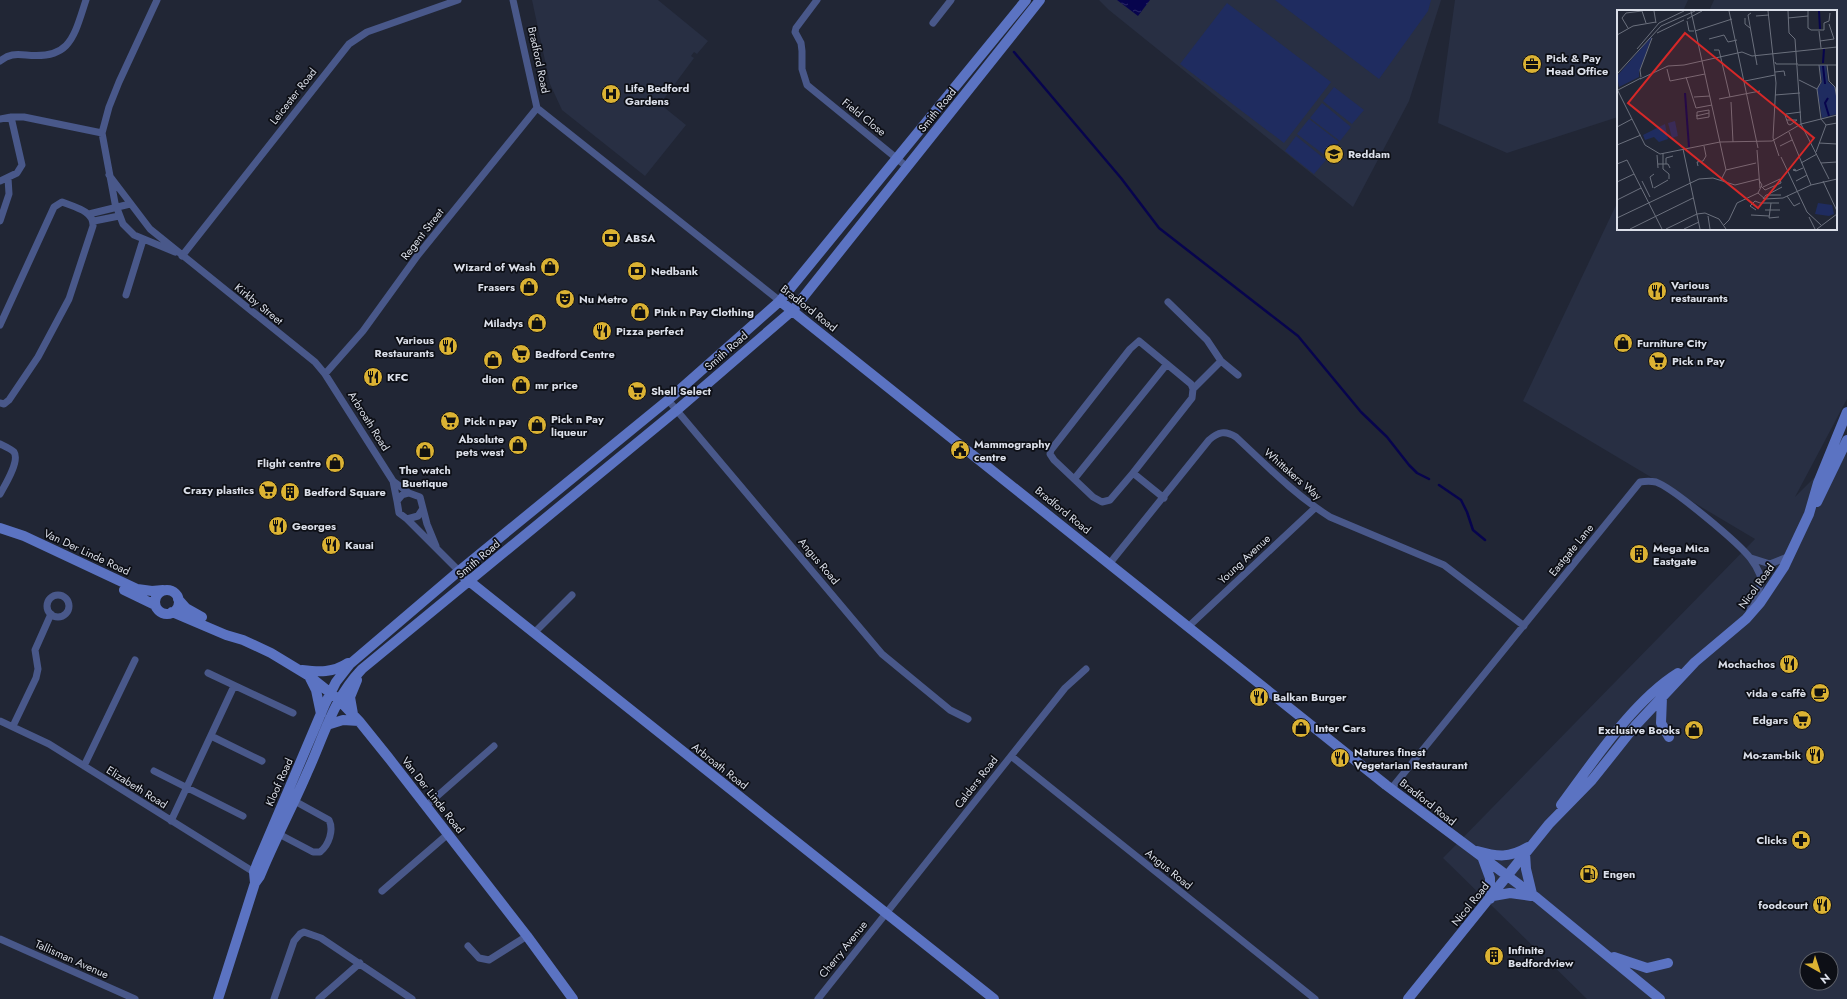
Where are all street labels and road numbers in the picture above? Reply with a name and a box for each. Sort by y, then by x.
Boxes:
street label: Bradford Road [524,25,554,95]
street label: Leicester Road [266,64,320,128]
street label: Smith Road [914,84,960,136]
street label: Field Close [839,94,890,140]
street label: Regent Street [397,204,448,263]
street label: Kirkby Street [231,279,287,329]
street label: Bradford Road [777,281,841,335]
street label: Smith Road [701,328,751,374]
street label: Arbroath Road [344,388,394,454]
street label: Whittakers Way [1261,444,1325,504]
street label: Bradford Road [1032,482,1094,538]
street label: Eastgate Lane [1545,520,1597,580]
street label: Van Der Linde Road [41,525,133,579]
street label: Young Avenue [1214,530,1274,588]
street label: Angus Road [795,534,843,588]
street label: Smith Road [453,536,503,582]
street label: Nicol Road [1734,560,1778,612]
street label: Arbroath Road [688,739,752,793]
street label: Calders Road [950,752,1002,812]
street label: Van Der Linde Road [398,753,468,837]
street label: Kloof Road [261,755,297,809]
street label: Elizabeth Road [103,762,171,812]
street label: Bradford Road [1396,775,1460,829]
street label: Angus Road [1142,845,1196,893]
street label: Nicol Road [1447,879,1493,929]
street label: Cherry Avenue [815,917,871,981]
street label: Tallisman Avenue [33,936,112,982]

